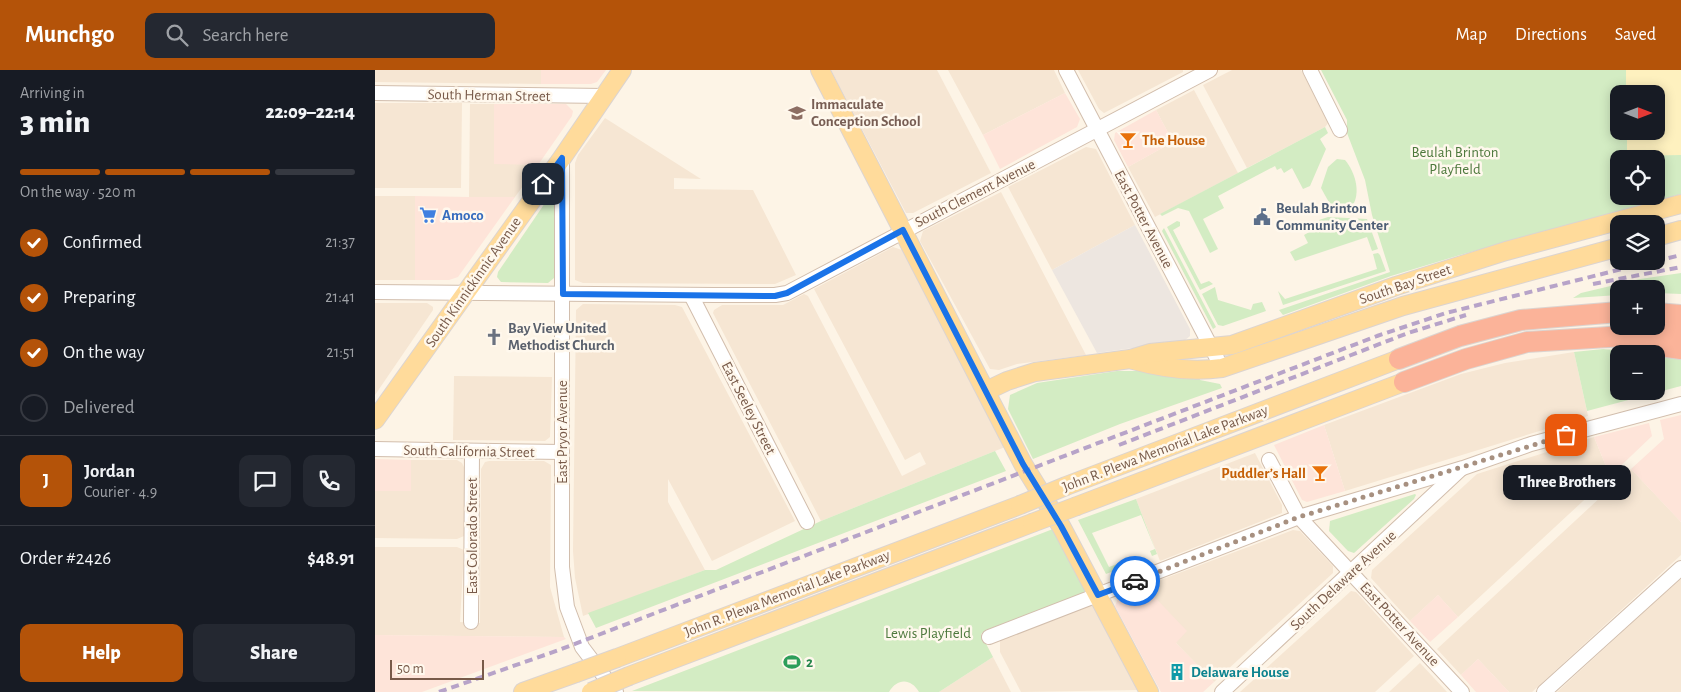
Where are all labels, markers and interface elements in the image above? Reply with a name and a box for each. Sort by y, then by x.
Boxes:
search box [145,13,495,58]
icon: search [163,21,191,49]
text: Munchgo [25,23,115,47]
text: Search here [203,26,288,45]
text: Map [1456,26,1487,44]
text: Directions [1515,26,1587,44]
text: Saved [1615,26,1656,44]
text: Arriving in [20,85,85,101]
north arrow [1610,85,1665,140]
map controls [1610,85,1665,400]
street label: South Herman Street [427,87,551,104]
place label: Immaculate Conception School [811,97,921,129]
text: 22:09–22:14 [265,103,355,122]
school or university icon: Immaculate Conception School [787,103,807,123]
text: 3 min [20,106,90,138]
bar icon: The House [1118,130,1138,150]
place label: The House [1142,133,1205,148]
park label: Beulah Brinton Playfield [1411,145,1499,177]
button: locate [1610,150,1665,205]
street label: South Clement Avenue [913,157,1038,230]
pin [522,163,564,205]
street label: East Potter Avenue [1111,168,1176,271]
icon: home [529,170,557,198]
text: On the way · 520 m [20,184,136,200]
place label: Beulah Brinton Community Center [1276,201,1389,233]
supermarket icon: Amoco [418,205,438,225]
public building icon: Beulah Brinton Community Center [1252,207,1272,227]
place label: Amoco [442,208,484,223]
street label: South Kinnickinnic Avenue [423,215,524,350]
button: layers [1610,215,1665,270]
icon: check [20,229,48,257]
text: Confirmed [63,233,142,252]
text: 21:37 [325,234,355,250]
street label: South Bay Street [1357,262,1453,307]
button: + [1610,280,1665,335]
icon: check [20,284,48,312]
text: Preparing [63,288,136,307]
text: 21:41 [325,289,355,305]
place label: Bay View United Methodist Church [508,321,615,353]
church icon: Bay View United Methodist Church [484,327,504,347]
icon: check [20,339,48,367]
text: On the way [63,343,145,362]
text: 21:51 [326,344,355,360]
button: − [1610,345,1665,400]
street label: East Seeley Street [719,359,779,457]
street label: East Pryor Avenue [555,380,570,484]
text: Delivered [63,398,135,417]
street label: John R. Plewa Memorial Lake Parkway [1060,402,1271,495]
pin [1545,414,1587,456]
icon: bag [1552,421,1580,449]
street label: South California Street [403,443,535,460]
button: chat [239,455,291,507]
button: phone [303,455,355,507]
text: Jordan [84,462,135,481]
bar icon: Puddler’s Hall [1310,463,1330,483]
callout: Three Brothers [1502,465,1630,500]
place label: Puddler’s Hall [1221,466,1306,481]
text: J [43,471,49,490]
text: Three Brothers [1518,474,1616,490]
street label: East Colorado Street [465,477,480,595]
text: Courier · 4.9 [84,484,157,500]
street label: South Delaware Avenue [1288,528,1399,633]
street label: John R. Plewa Memorial Lake Parkway [682,547,893,640]
text: Order #2426 [20,549,111,568]
text: $48.91 [307,549,355,568]
courier [1110,556,1160,606]
icon: car [1121,567,1149,595]
street label: East Potter Avenue [1357,580,1442,669]
button: Help [20,624,183,682]
button: Share [193,624,355,682]
park label: Lewis Playfield [885,626,971,641]
sports icon: 2 [782,652,802,672]
place label: 2 [806,655,813,670]
scale bar [390,657,484,680]
text: 50 m [397,662,424,676]
building icon: Delaware House [1167,662,1187,682]
place label: Delaware House [1191,665,1289,680]

